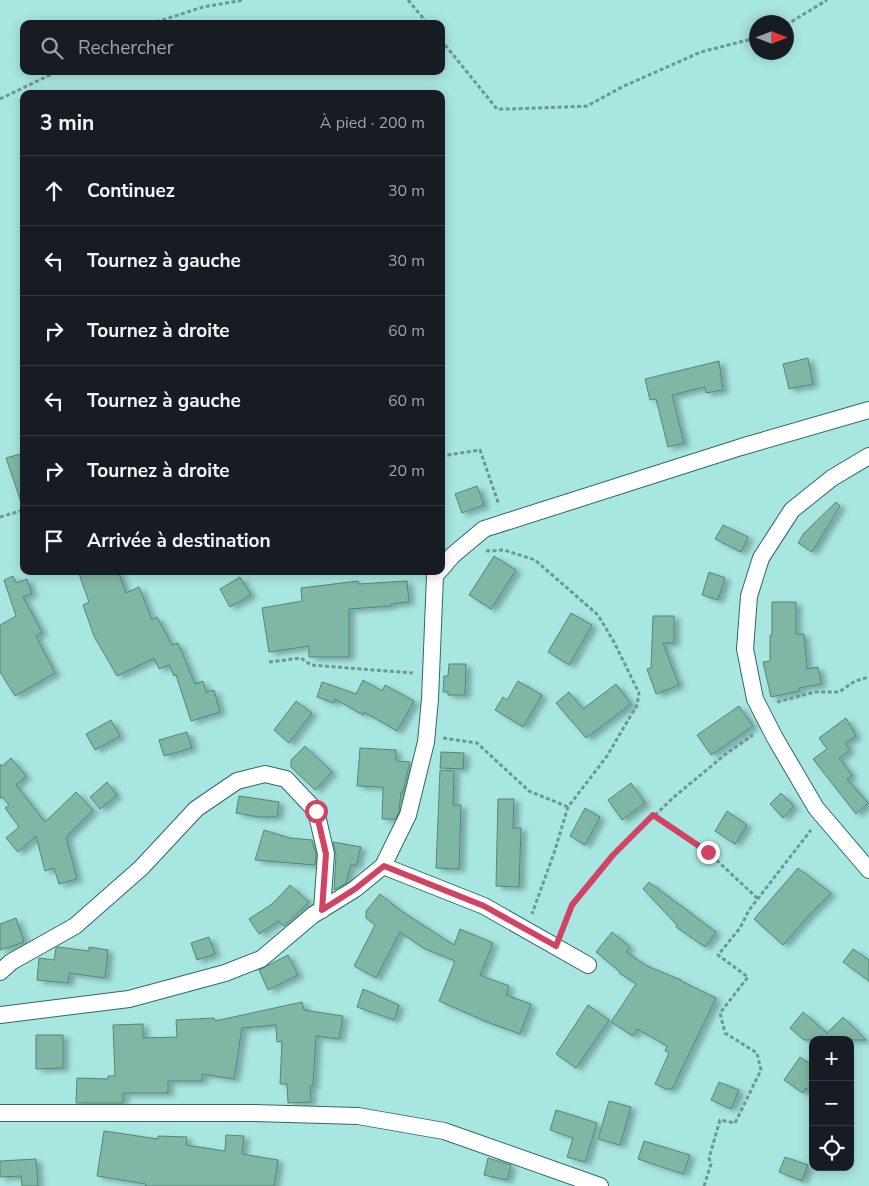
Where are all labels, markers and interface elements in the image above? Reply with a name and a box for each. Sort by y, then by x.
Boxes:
north arrow [749,15,794,60]
search box [20,20,445,75]
icon: search [38,34,66,62]
text: Rechercher [78,35,173,61]
text: 3 min [40,109,94,137]
text: À pied · 200 m [320,112,425,134]
icon: ahead [40,177,68,205]
text: Continuez [87,178,175,204]
text: 30 m [388,180,425,202]
icon: left [40,247,68,275]
text: Tournez à gauche [87,248,241,274]
text: 30 m [388,250,425,272]
icon: right [40,317,68,345]
text: Tournez à droite [87,318,230,344]
text: 60 m [388,320,425,342]
icon: left [40,387,68,415]
text: Tournez à gauche [87,388,241,414]
text: 60 m [388,390,425,412]
icon: right [40,457,68,485]
text: Tournez à droite [87,458,230,484]
text: 20 m [388,460,425,482]
icon: arrive [40,527,68,555]
text: Arrivée à destination [87,528,271,554]
route start [305,800,328,823]
route end [697,841,720,864]
map controls [809,1036,854,1171]
button: + [809,1036,854,1081]
button: − [809,1081,854,1126]
button: locate [809,1126,854,1171]

